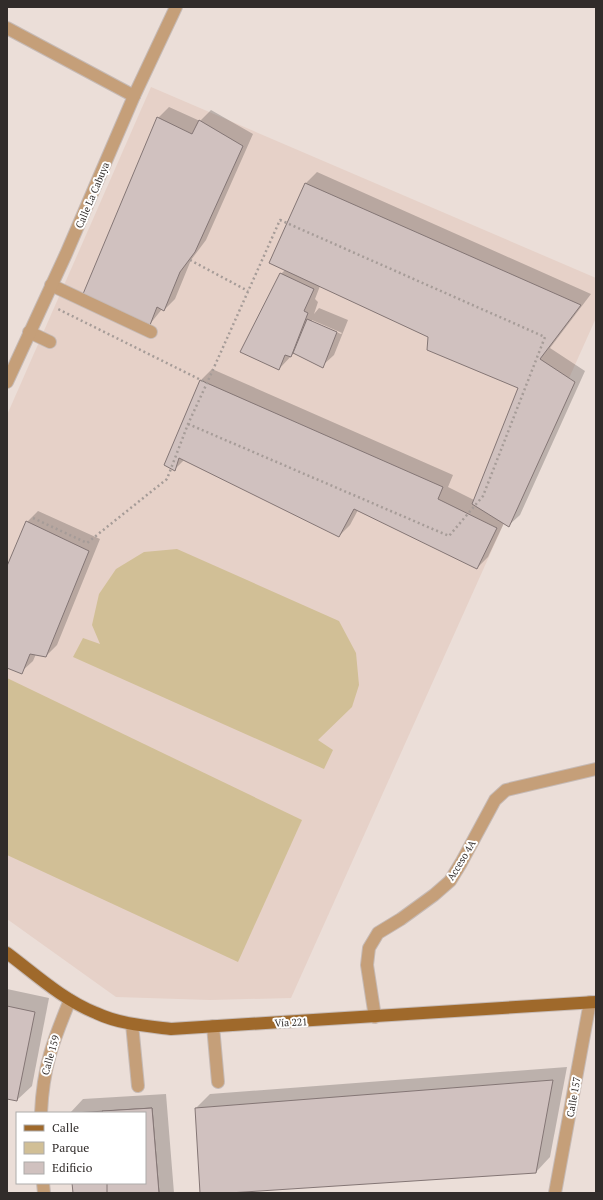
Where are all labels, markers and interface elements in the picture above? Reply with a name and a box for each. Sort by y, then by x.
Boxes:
street label: Calle La Cabuya [73,160,112,230]
street label: Acceso 4A [444,838,479,883]
street label: Vía 221 [274,1015,308,1030]
street label: Calle 159 [39,1034,62,1077]
street label: Calle 157 [564,1076,583,1118]
legend [16,1112,146,1184]
text: Calle [52,1120,79,1135]
text: Parque [52,1140,89,1155]
text: Edificio [52,1160,93,1175]

